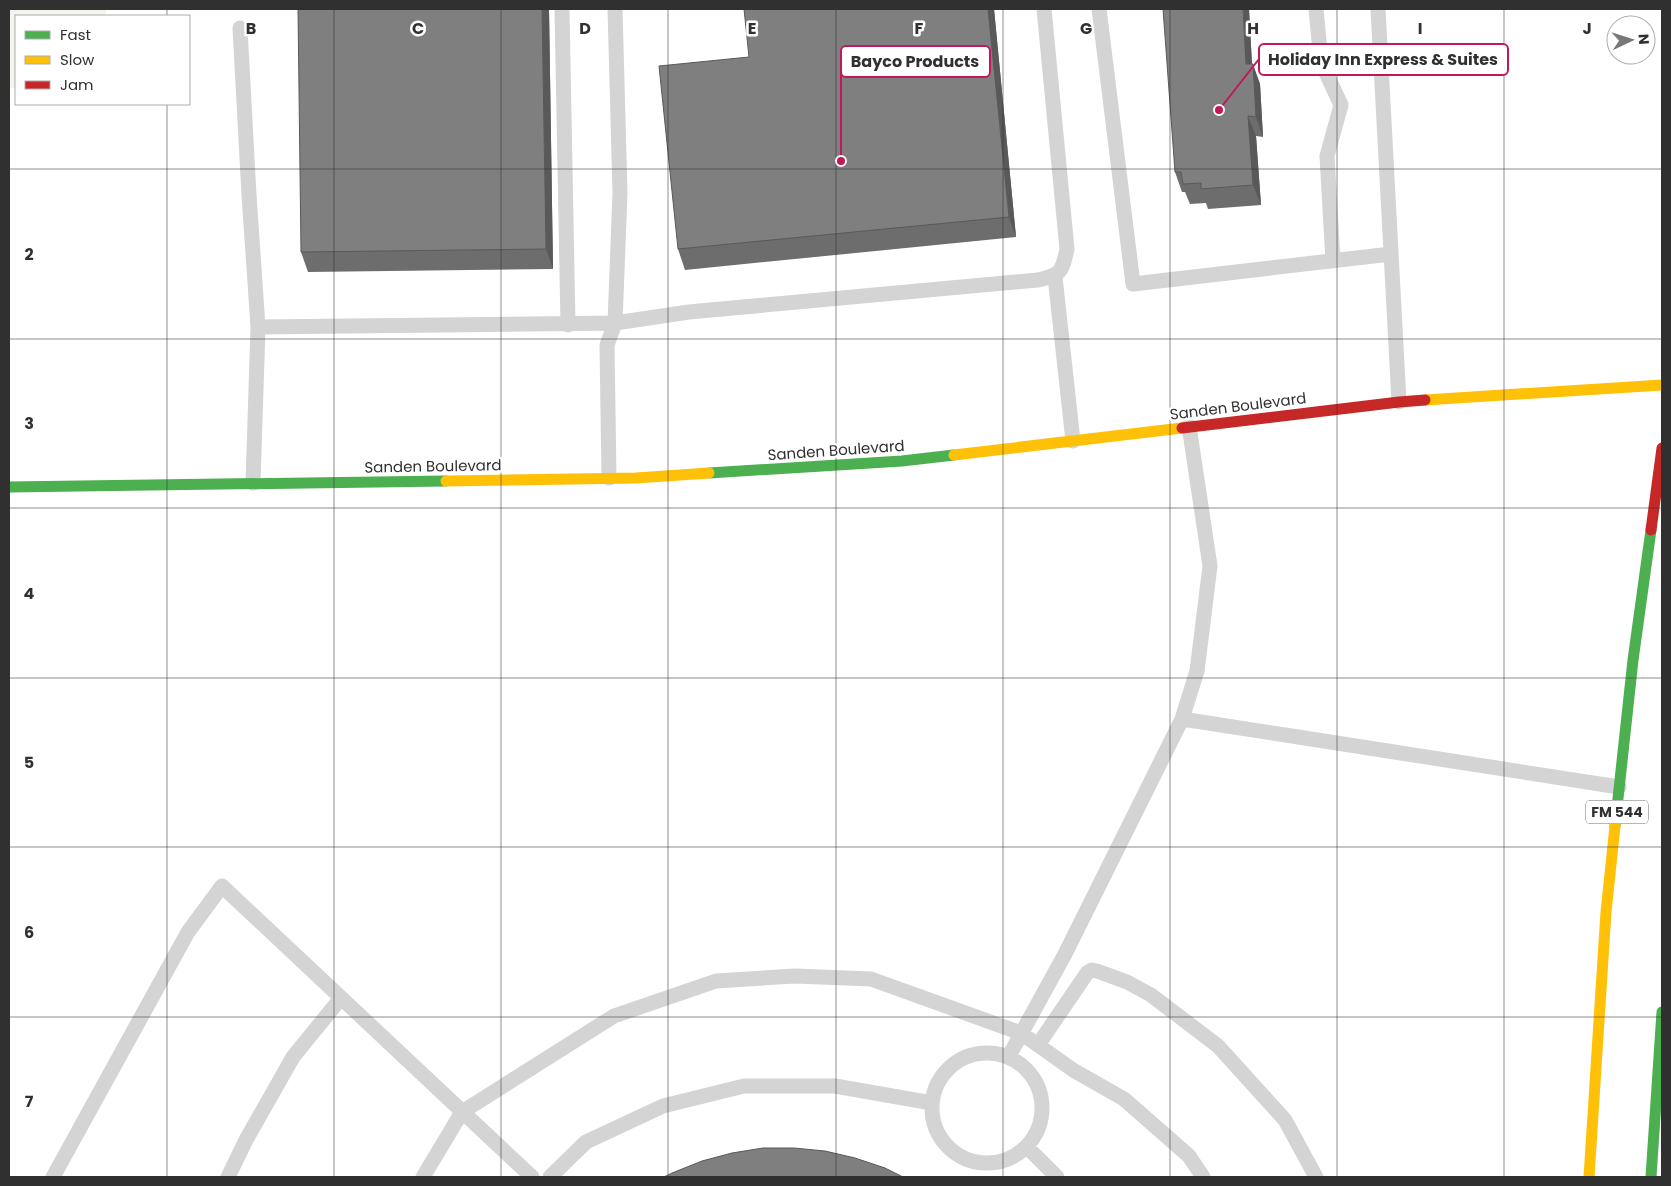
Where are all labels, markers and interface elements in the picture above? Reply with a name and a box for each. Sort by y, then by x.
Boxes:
legend [15,15,190,105]
north arrow [1606,15,1656,65]
text: B [246,17,256,40]
text: C [412,17,424,40]
text: D [579,17,591,40]
text: E [748,17,756,40]
text: F [915,17,924,40]
text: G [1080,17,1092,40]
text: H [1247,17,1259,40]
text: I [1418,17,1422,40]
text: J [1582,17,1592,40]
text: Fast [60,24,91,45]
text: N [1634,33,1654,45]
callout: Holiday Inn Express & Suites [1259,44,1508,75]
callout: Bayco Products [841,46,990,77]
text: Holiday Inn Express & Suites [1268,48,1498,71]
text: Slow [60,49,95,70]
text: Bayco Products [851,50,979,73]
text: Jam [60,74,94,95]
text: 2 [24,243,34,266]
street label: Sanden Boulevard [1169,387,1307,425]
text: 3 [24,412,34,435]
street label: Sanden Boulevard [767,435,905,465]
street label: Sanden Boulevard [364,454,502,478]
text: 4 [24,582,35,605]
text: 5 [24,751,34,774]
road number: FM 544 [1586,800,1648,824]
text: 6 [24,921,34,944]
text: 7 [25,1090,34,1113]

